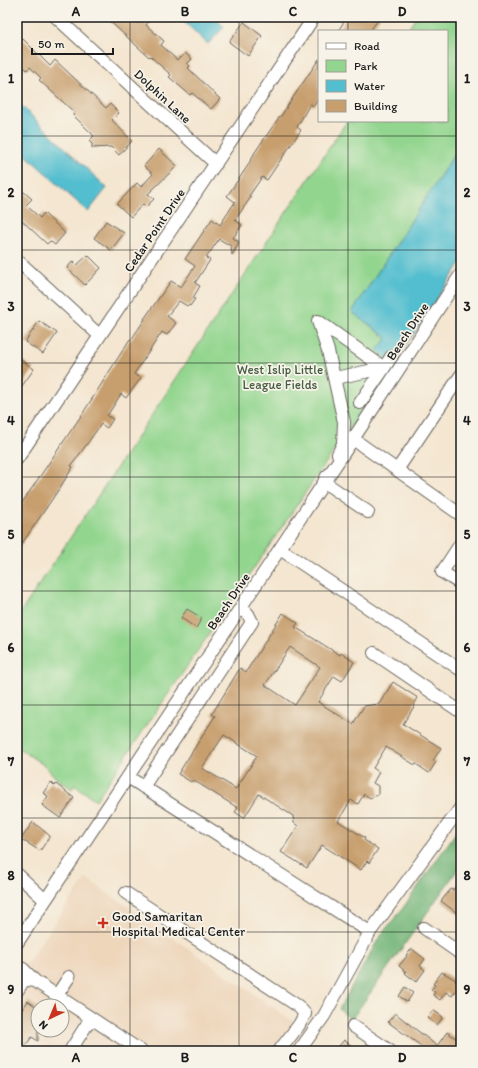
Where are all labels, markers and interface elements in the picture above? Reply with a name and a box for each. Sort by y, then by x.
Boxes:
text: A [71,4,81,19]
text: B [181,4,190,19]
text: C [289,4,298,19]
text: D [398,4,407,19]
scale bar [32,30,113,56]
legend [318,30,448,122]
text: 50 m [38,37,64,51]
text: Road [354,39,380,53]
text: Park [354,59,378,73]
street label: Dolphin Lane [131,66,194,127]
text: 1 [8,71,14,86]
text: 1 [464,71,470,86]
text: Water [354,79,385,93]
text: Building [354,99,398,113]
text: 2 [8,185,15,200]
text: 2 [464,185,471,200]
street label: Cedar Point Drive [121,186,188,275]
text: 3 [7,299,15,314]
text: 3 [463,299,471,314]
street label: Beach Drive [383,300,432,363]
park label: West Islip Little League Fields [237,362,323,392]
text: 4 [7,413,15,428]
text: 4 [463,413,471,428]
text: 5 [8,527,15,542]
text: 5 [464,527,471,542]
street label: Beach Drive [204,570,253,633]
text: 6 [8,640,15,655]
text: 6 [464,640,471,655]
text: 7 [7,754,15,769]
text: 7 [463,754,471,769]
text: 8 [7,868,15,883]
text: 8 [463,868,471,883]
place label: Good Samaritan Hospital Medical Center [112,909,246,939]
marker: Good Samaritan Hospital Medical Center [97,917,109,929]
text: 9 [8,982,15,997]
text: 9 [464,982,471,997]
north arrow [30,998,70,1038]
text: N [36,1018,51,1032]
text: A [71,1050,81,1065]
text: B [181,1050,190,1065]
text: C [289,1050,298,1065]
text: D [398,1050,407,1065]

